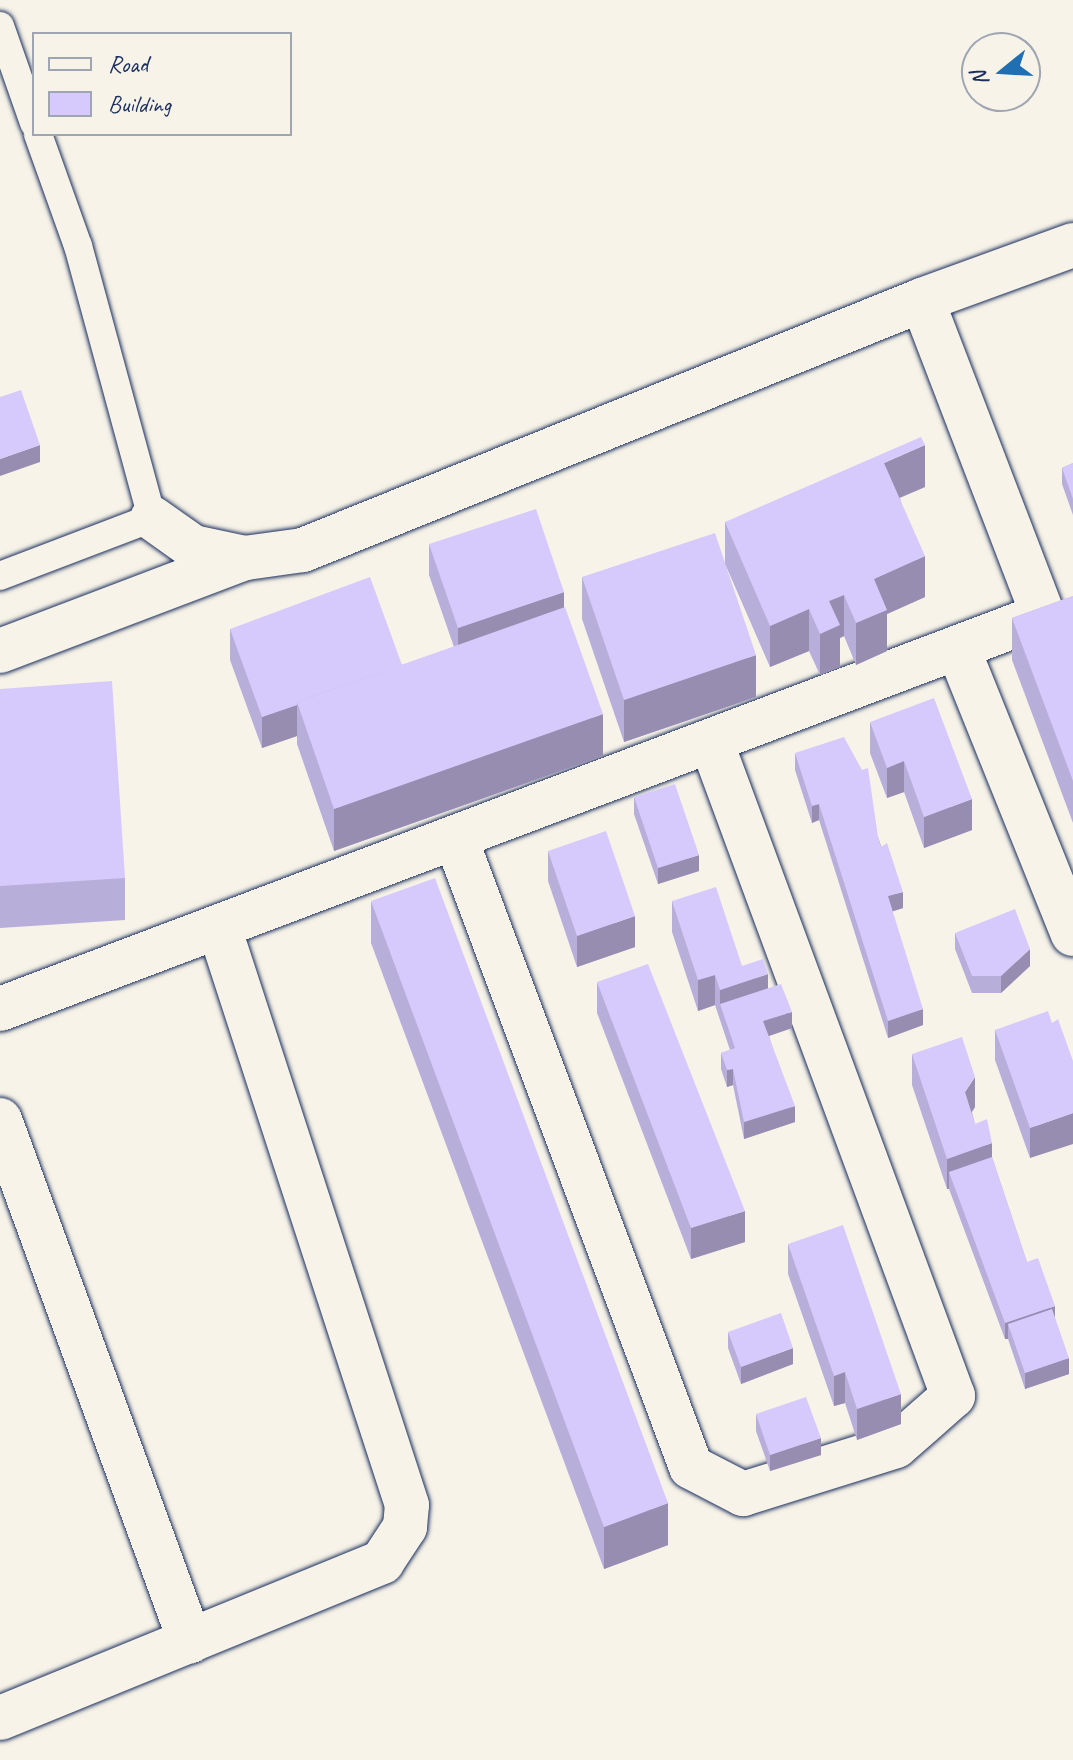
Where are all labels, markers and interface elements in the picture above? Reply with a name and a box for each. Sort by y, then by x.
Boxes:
legend [32,32,292,136]
north arrow [961,32,1041,112]
text: Road [108,49,148,79]
text: N [965,68,995,90]
text: Building [108,89,171,119]

